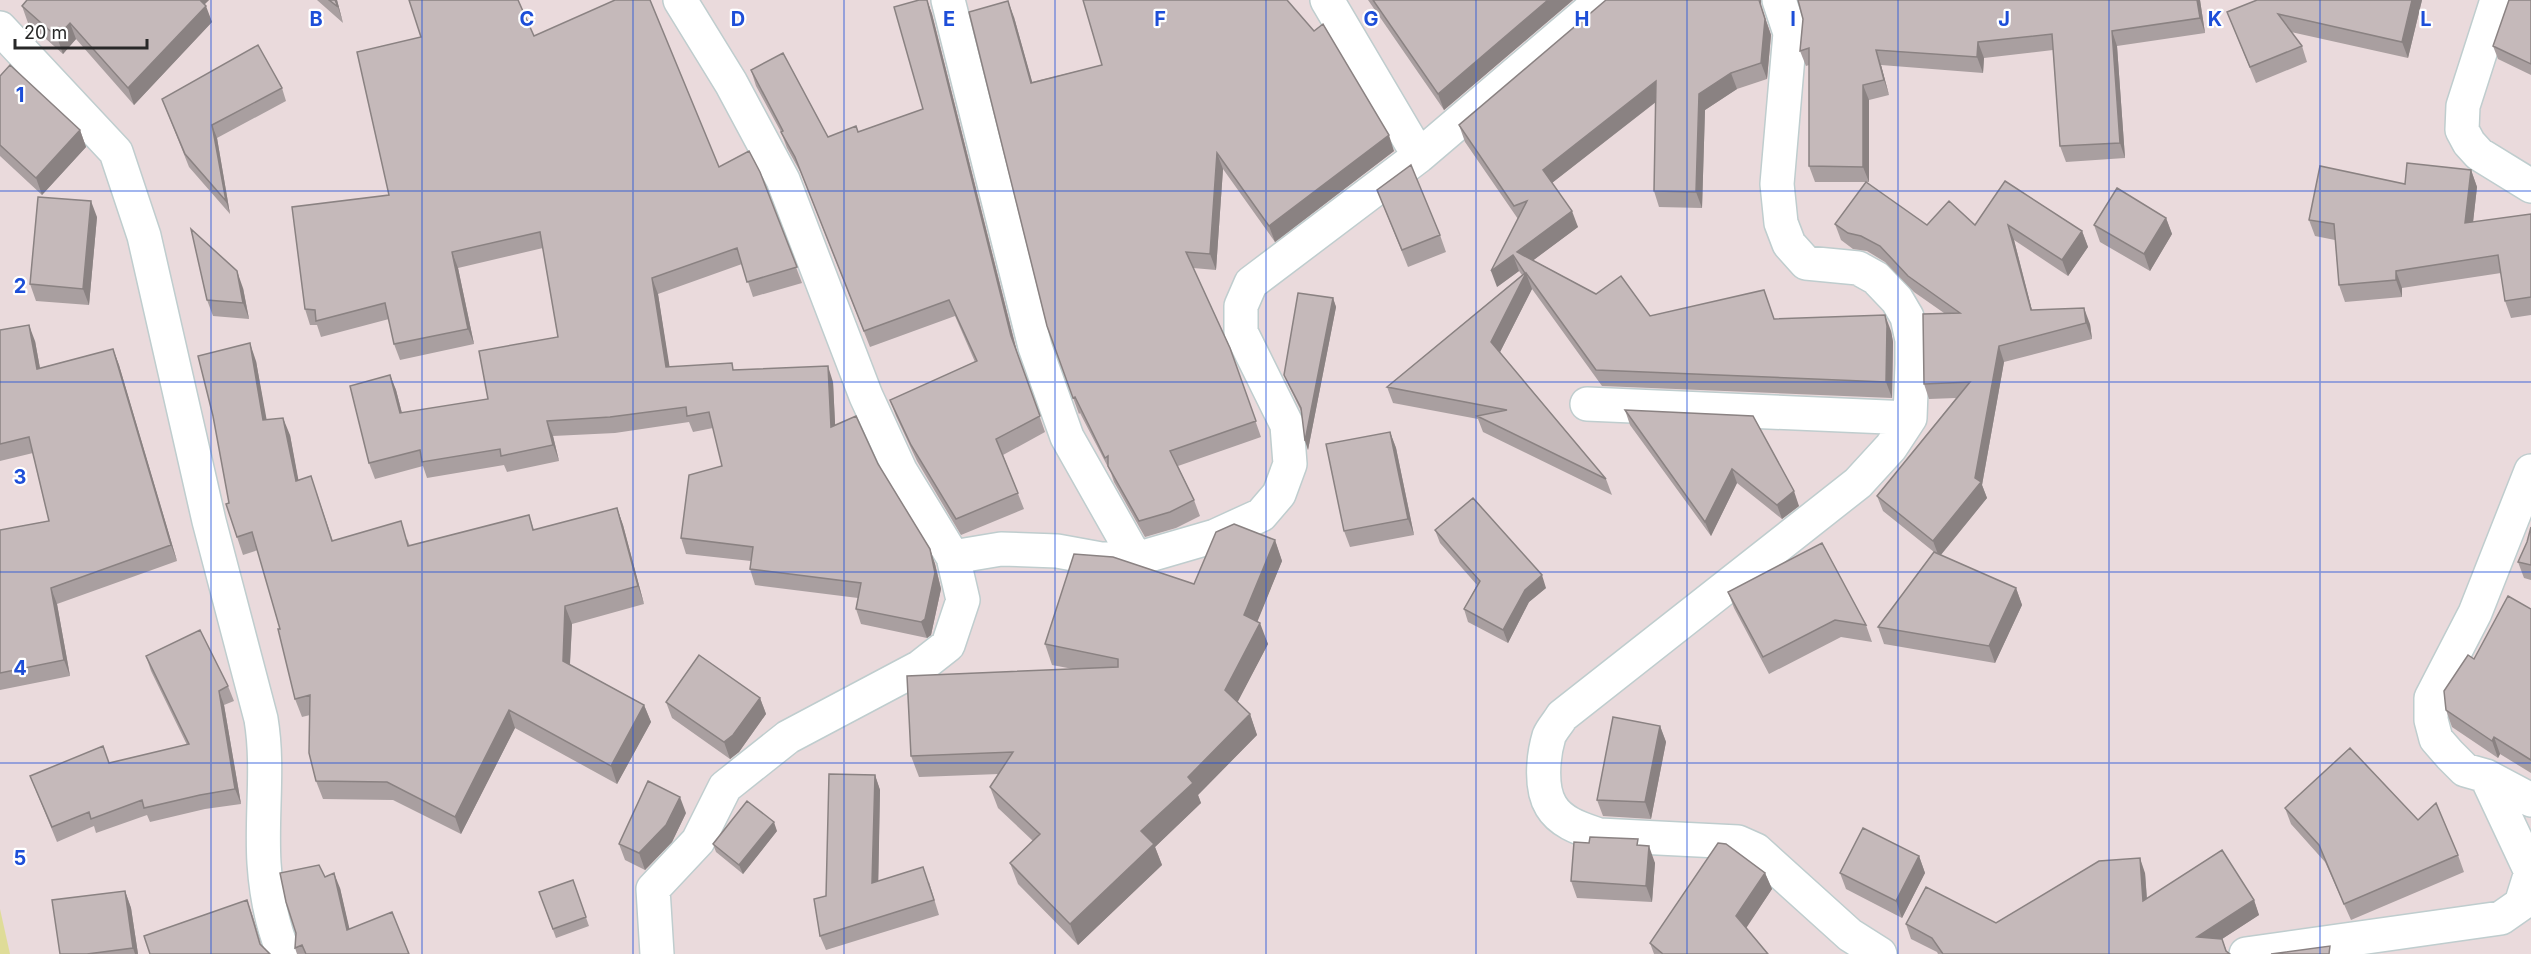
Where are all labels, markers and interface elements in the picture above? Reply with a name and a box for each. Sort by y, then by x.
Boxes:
text: B [309,7,323,31]
text: C [520,7,534,31]
text: D [731,7,745,31]
text: E [943,7,955,31]
text: F [1154,7,1166,31]
text: G [1363,7,1379,31]
text: H [1575,7,1589,31]
text: I [1790,7,1796,31]
text: J [1998,7,2010,31]
text: K [2208,7,2222,31]
text: L [2420,7,2432,31]
scale bar [15,12,147,50]
text: 20 m [24,22,67,43]
text: 1 [16,83,24,107]
text: 2 [14,274,26,298]
text: 3 [14,465,26,489]
text: 4 [13,656,27,680]
text: 5 [14,846,26,870]

